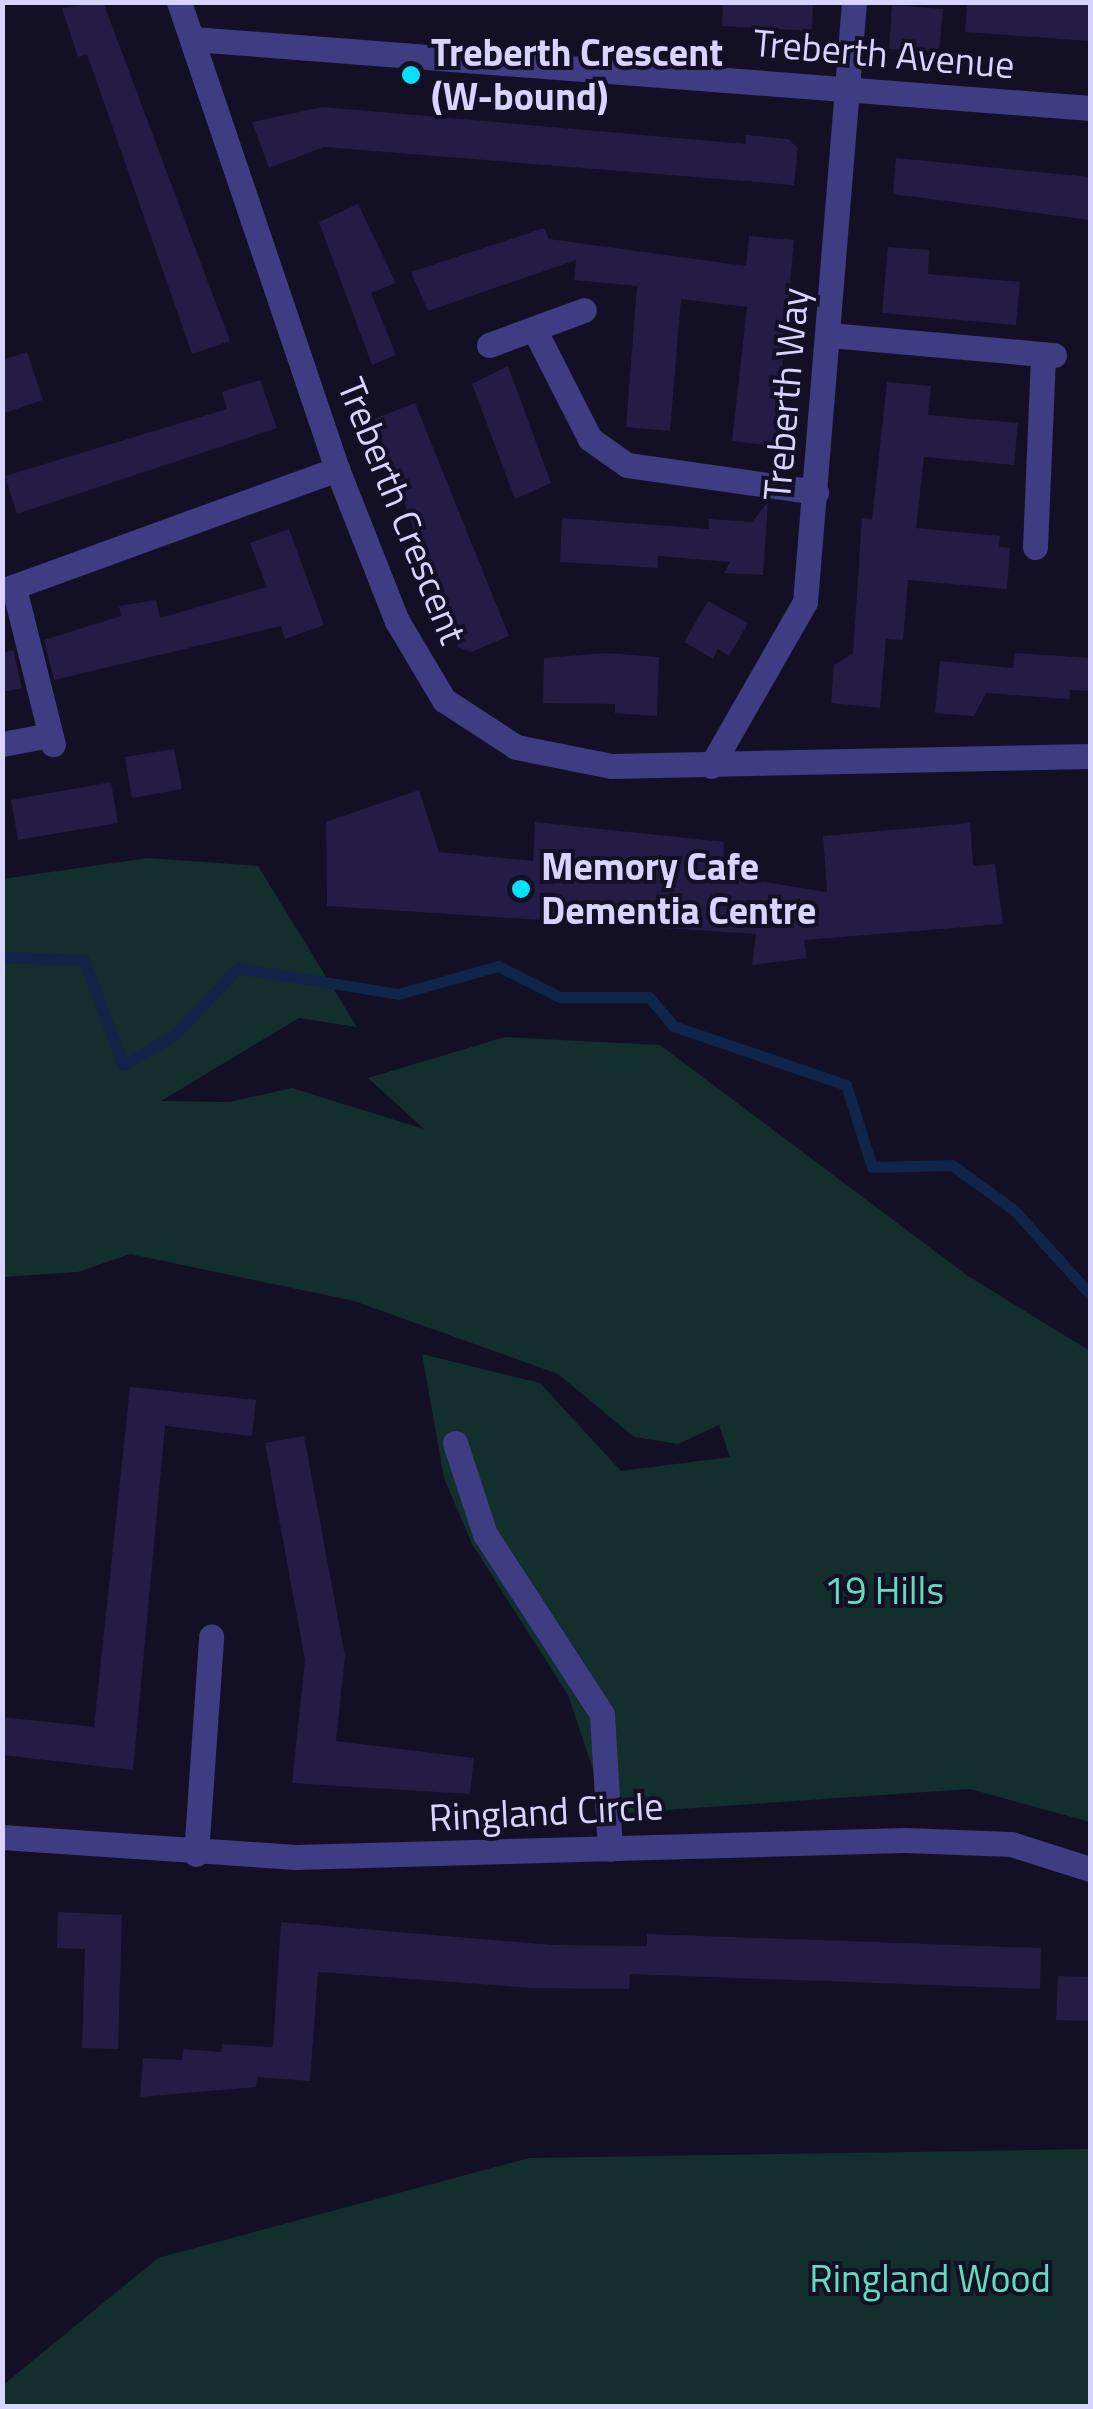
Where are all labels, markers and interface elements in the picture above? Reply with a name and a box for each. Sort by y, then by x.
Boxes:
street label: Treberth Avenue [752,20,1016,88]
place label: Treberth Crescent (W-bound) [431,30,723,120]
marker: Treberth Crescent (W-bound) [400,64,422,86]
street label: Treberth Way [754,286,818,502]
street label: Treberth Crescent [328,372,476,650]
place label: Memory Cafe Dementia Centre [541,844,816,934]
marker: Memory Cafe Dementia Centre [510,878,532,900]
park label: 19 Hills [824,1568,944,1614]
street label: Ringland Circle [428,1783,664,1841]
park label: Ringland Wood [809,2256,1051,2302]

